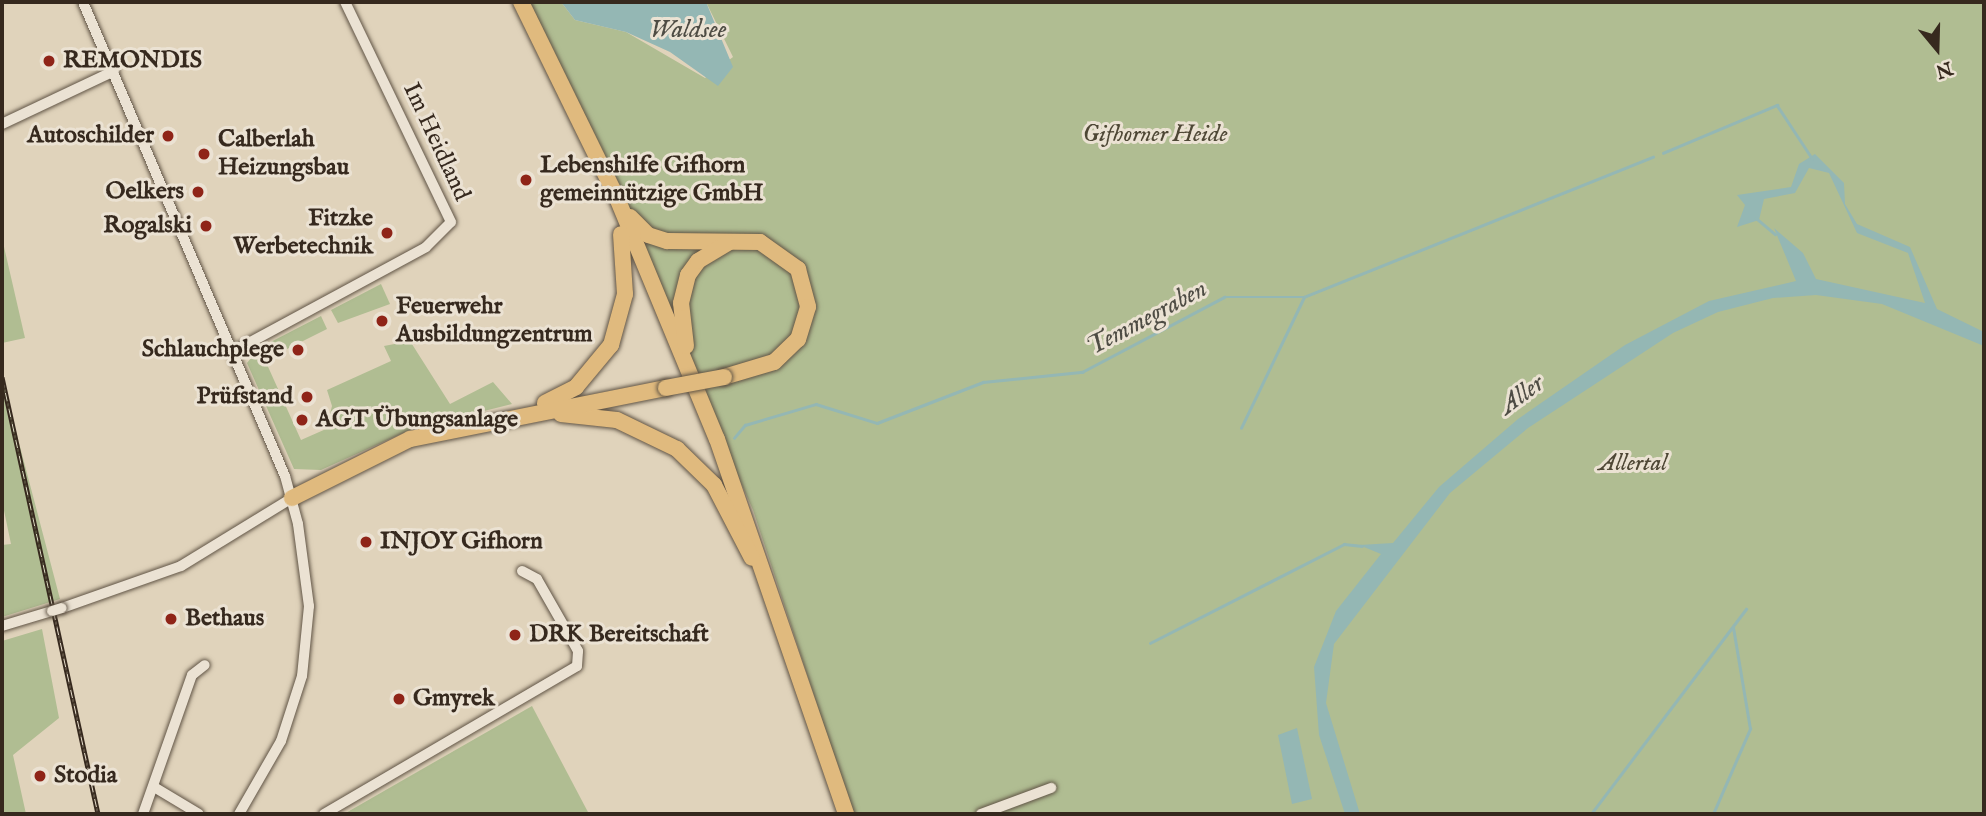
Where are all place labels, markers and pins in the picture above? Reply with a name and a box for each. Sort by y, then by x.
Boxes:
place label: REMONDIS [63,47,202,75]
marker: REMONDIS [41,53,57,69]
place label: Autoschilder [27,122,154,150]
place label: Calberlah Heizungsbau [218,126,349,182]
marker: Autoschilder [160,128,176,144]
marker: Calberlah Heizungsbau [196,146,212,162]
place label: Lebenshilfe Gifhorn gemeinnützige GmbH [540,152,763,208]
marker: Lebenshilfe Gifhorn gemeinnützige GmbH [518,172,534,188]
place label: Oelkers [106,178,184,206]
marker: Oelkers [190,184,206,200]
place label: Fitzke Werbetechnik [233,205,373,261]
place label: Rogalski [103,212,192,240]
marker: Rogalski [198,218,214,234]
marker: Fitzke Werbetechnik [379,225,395,241]
place label: Feuerwehr Ausbildungzentrum [396,293,593,349]
marker: Feuerwehr Ausbildungzentrum [374,313,390,329]
place label: Schlauchplege [142,336,284,364]
marker: Schlauchplege [290,342,306,358]
place label: Prüfstand [197,383,293,411]
marker: Prüfstand [299,389,315,405]
place label: AGT Übungsanlage [316,406,518,434]
marker: AGT Übungsanlage [294,412,310,428]
place label: INJOY Gifhorn [380,528,543,556]
marker: INJOY Gifhorn [358,534,374,550]
place label: Bethaus [185,605,264,633]
marker: Bethaus [163,611,179,627]
place label: DRK Bereitschaft [529,621,709,649]
marker: DRK Bereitschaft [507,627,523,643]
place label: Gmyrek [413,685,495,713]
marker: Gmyrek [391,691,407,707]
place label: Stodia [54,762,117,790]
marker: Stodia [32,768,48,784]

